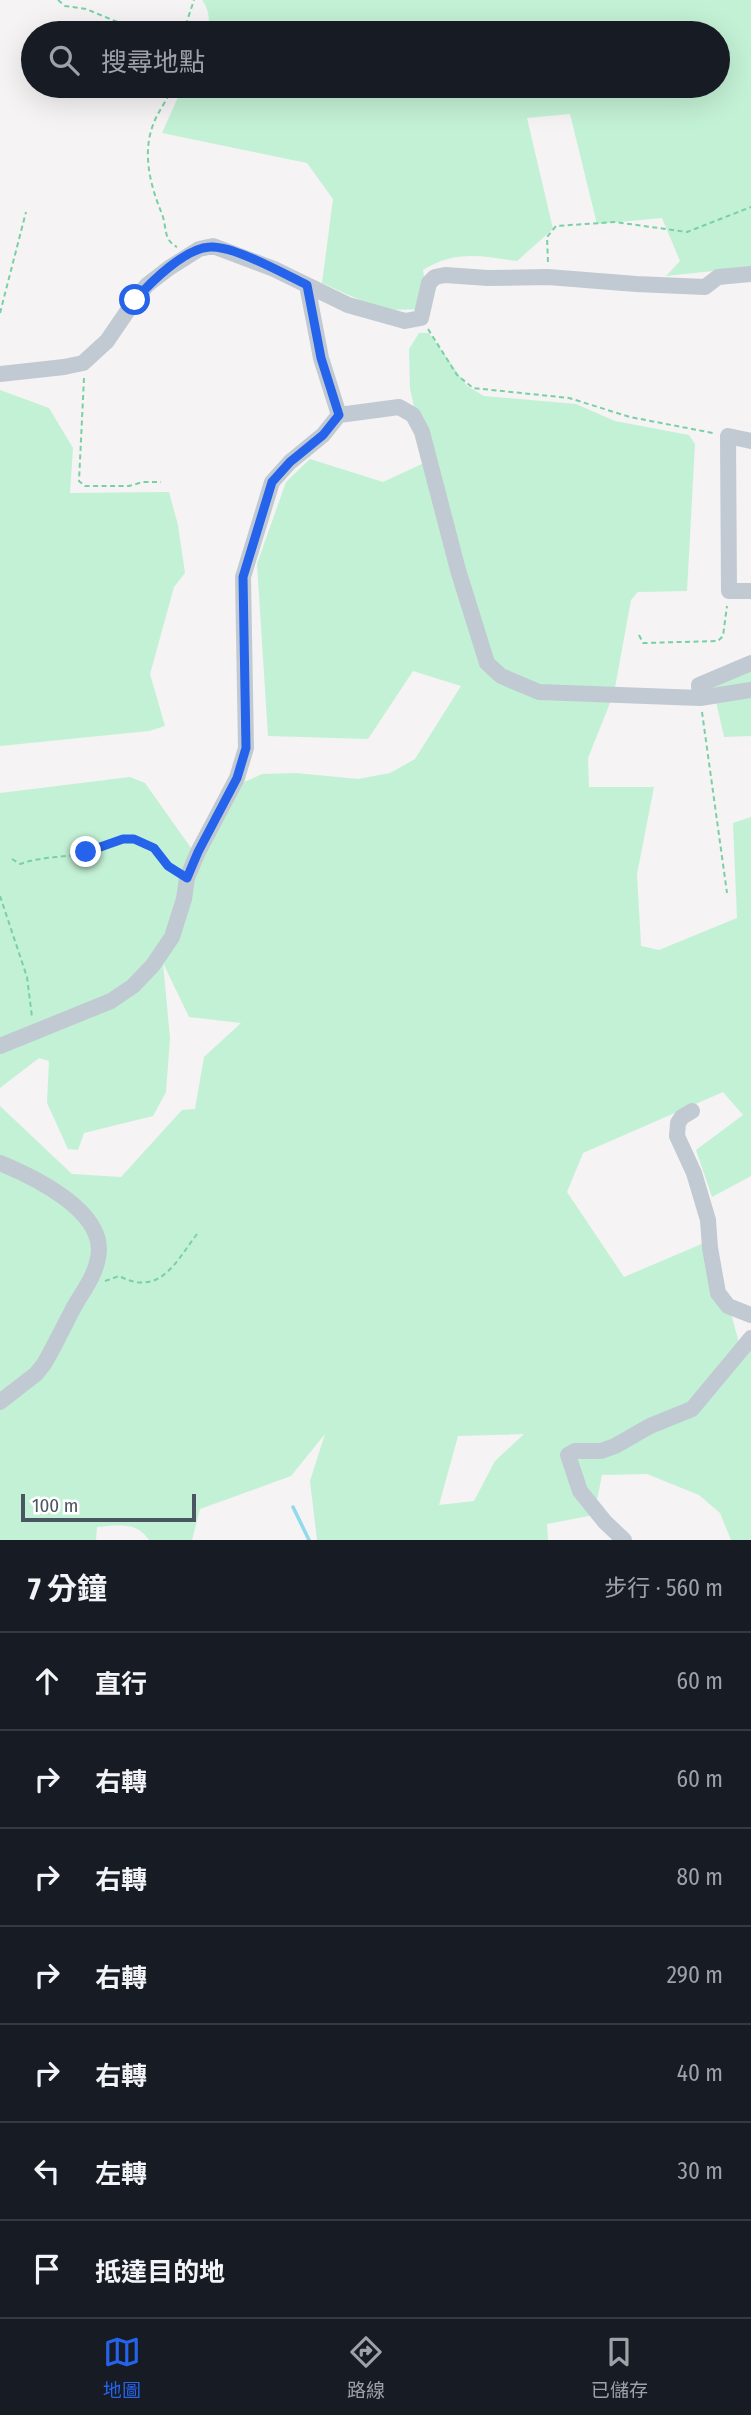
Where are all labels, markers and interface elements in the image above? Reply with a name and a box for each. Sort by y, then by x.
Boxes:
search box [21,21,730,98]
icon: search [45,41,83,79]
text: 搜尋地點 [101,47,205,78]
route start [119,284,150,315]
route end [70,836,101,867]
scale bar [21,1491,196,1523]
text: 100 m [32,1494,78,1517]
text: 7 分鐘 [28,1571,107,1607]
text: 步行 · 560 m [604,1574,723,1602]
icon: ahead [28,1662,66,1700]
text: 60 m [677,1667,723,1695]
text: 直行 [95,1669,147,1700]
icon: right [28,1760,66,1798]
text: 60 m [677,1765,723,1793]
text: 右轉 [95,1767,147,1798]
icon: right [28,1858,66,1896]
text: 80 m [676,1863,723,1891]
text: 右轉 [95,1865,147,1896]
icon: right [28,1956,66,1994]
text: 290 m [667,1961,723,1989]
text: 右轉 [95,1963,147,1994]
icon: right [28,2054,66,2092]
text: 40 m [677,2059,723,2087]
text: 右轉 [95,2061,147,2092]
icon: left [28,2152,66,2190]
text: 30 m [678,2157,723,2185]
text: 左轉 [95,2159,147,2190]
icon: arrive [28,2250,66,2288]
text: 抵達目的地 [95,2257,225,2288]
tab: 地圖 [103,2333,141,2402]
tab: 路線 [347,2333,385,2402]
tab: 已儲存 [591,2333,648,2402]

